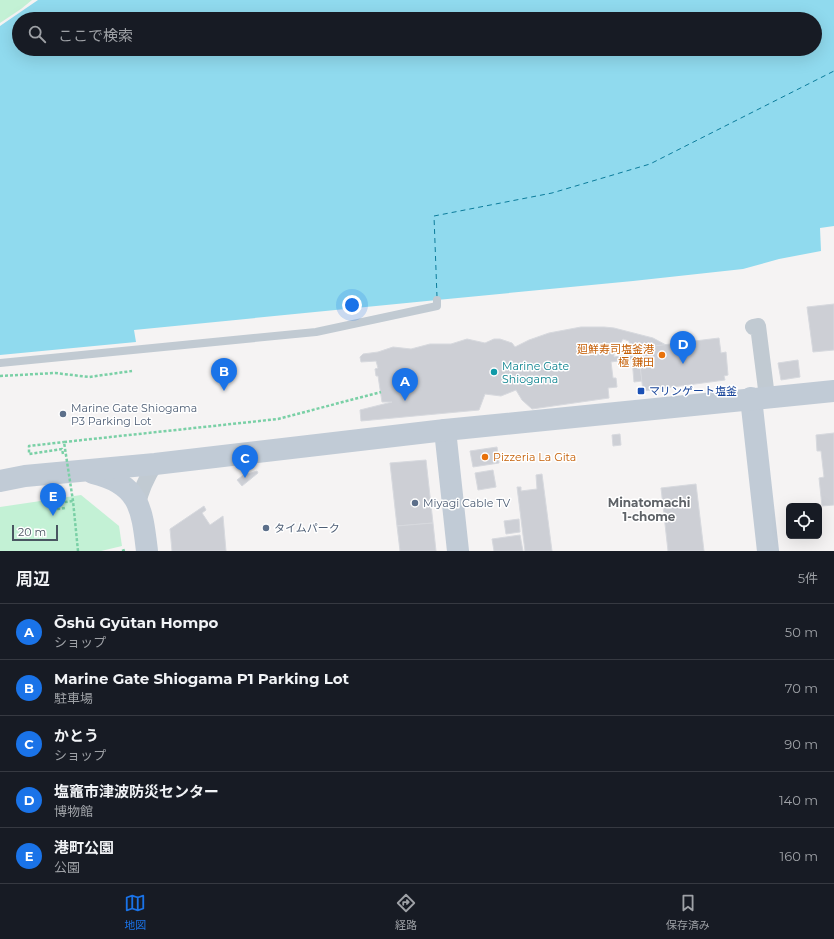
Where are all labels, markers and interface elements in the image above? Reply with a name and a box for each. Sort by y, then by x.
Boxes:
search box [12,12,822,56]
icon: search [26,23,48,45]
text: ここで検索 [58,26,133,45]
your location [342,295,362,315]
pin: D [670,331,696,364]
place label: 廻鮮寿司塩釜港 極 鎌田 [577,342,654,369]
marker: 廻鮮寿司塩釜港 極 鎌田 [657,350,667,360]
pin: B [211,358,237,391]
place label: Marine Gate Shiogama [502,359,569,386]
marker: Marine Gate Shiogama [489,367,499,377]
pin: A [392,368,418,401]
place label: マリンゲート塩釜 [649,384,737,398]
marker: マリンゲート塩釜 [636,386,646,396]
place label: Marine Gate Shiogama P3 Parking Lot [71,401,197,428]
marker: Marine Gate Shiogama P3 Parking Lot [58,409,68,419]
pin: C [232,445,258,478]
place label: Pizzeria La Gita [493,450,576,464]
marker: Pizzeria La Gita [480,452,490,462]
pin: E [40,483,66,516]
district label: Minatomachi 1-chome [608,495,690,524]
place label: Miyagi Cable TV [423,496,510,510]
marker: Miyagi Cable TV [410,498,420,508]
map controls [786,503,822,539]
button: locate [786,503,822,539]
place label: タイムパーク [274,521,340,535]
scale bar [12,523,58,542]
marker: タイムパーク [261,523,271,533]
text: 20 m [18,525,46,539]
text: 周辺 [16,569,50,589]
text: 5件 [798,570,818,586]
text: Ōshū Gyūtan Hompo [54,613,218,632]
text: A [24,624,34,640]
text: 50 m [785,624,818,640]
text: ショップ [54,634,106,650]
text: Marine Gate Shiogama P1 Parking Lot [54,669,349,688]
text: B [24,680,34,696]
text: 70 m [785,680,818,696]
text: 駐車場 [54,690,93,706]
text: かとう [54,726,99,745]
text: C [24,736,34,752]
text: 90 m [784,736,818,752]
text: ショップ [54,747,106,763]
text: 塩竈市津波防災センター [54,782,219,801]
text: D [24,792,34,808]
text: 140 m [779,792,818,808]
text: 博物館 [54,803,93,819]
text: 港町公園 [54,838,114,857]
text: E [25,848,33,864]
text: 160 m [780,848,818,864]
text: 公園 [54,859,80,875]
tab: 地図 [124,892,146,932]
tab: 経路 [395,892,417,932]
tab: 保存済み [666,892,710,932]

